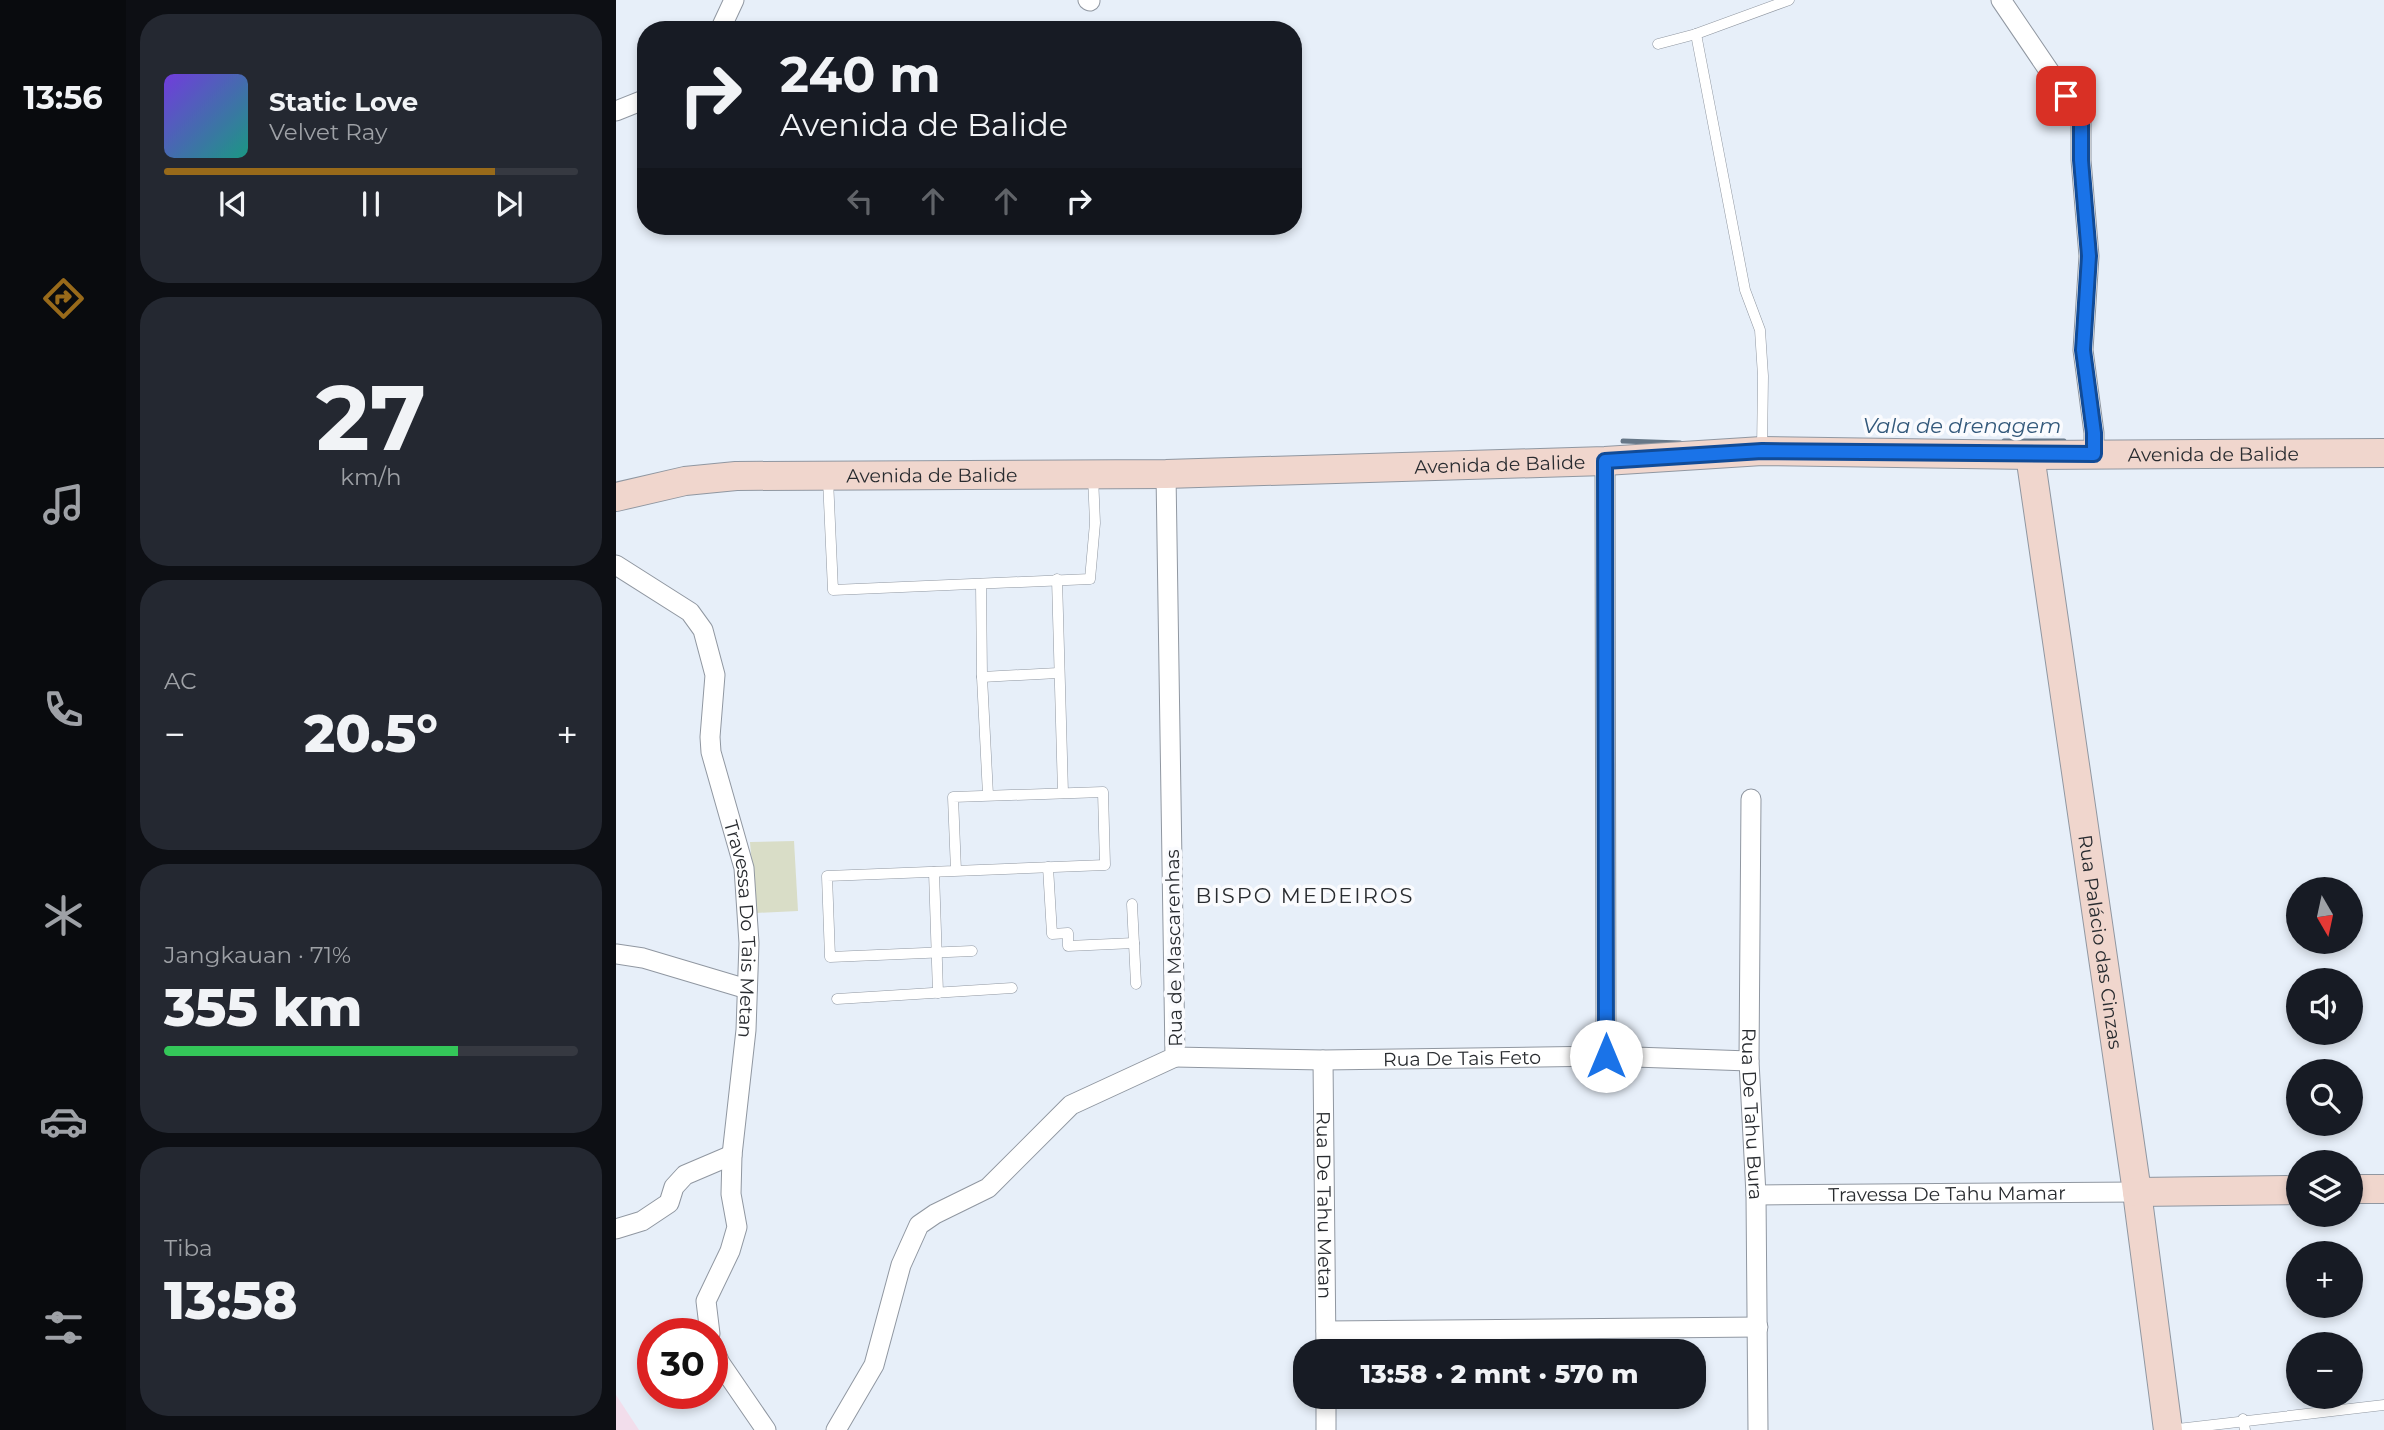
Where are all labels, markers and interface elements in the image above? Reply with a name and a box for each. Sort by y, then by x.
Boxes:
text: 240 m [780,45,941,104]
icon: right [665,49,756,140]
pin [2036,66,2096,126]
icon: arrive [2047,77,2085,115]
text: 13:56 [23,78,103,117]
text: Static Love [269,86,418,118]
text: Avenida de Balide [780,105,1068,144]
text: Velvet Ray [269,118,387,146]
icon: left [841,182,879,220]
icon: ahead [914,182,952,220]
icon: ahead [987,182,1025,220]
icon: right [1060,182,1098,220]
icon: previous [214,185,252,223]
icon: pause [352,185,390,223]
icon: next [490,185,528,223]
icon: directions [39,274,88,323]
text: 27 [316,362,426,473]
water label: Vala de drenagem [1863,413,2061,438]
street label: Avenida de Balide [2128,442,2299,466]
street label: Avenida de Balide [1414,450,1586,478]
text: km/h [340,463,402,491]
street label: Avenida de Balide [846,463,1018,487]
icon: music [39,480,88,529]
text: AC [164,667,197,695]
icon: phone [39,685,88,734]
text: 20.5° [304,702,438,765]
text: − [164,711,186,758]
text: + [556,711,578,758]
street label: Travessa Do Tais Metan [720,818,761,1039]
street label: Rua Palácio das Cinzas [2074,833,2128,1051]
street label: Rua de Mascarenhas [1161,849,1187,1047]
north arrow [2286,877,2362,954]
map controls [2286,877,2363,1409]
district label: BISPO MEDEIROS [1196,883,1414,908]
icon: climate [39,891,88,940]
text: Jangkauan · 71% [164,941,351,969]
button: sound [2286,968,2363,1045]
text: 355 km [164,976,362,1039]
position arrow [1569,1019,1643,1093]
street label: Rua De Tahu Bura [1737,1028,1768,1201]
street label: Rua De Tais Feto [1383,1045,1541,1071]
button: search [2286,1059,2363,1136]
icon: car [39,1097,88,1146]
street label: Rua De Tahu Metan [1312,1111,1337,1299]
button: layers [2286,1150,2363,1227]
street label: Travessa De Tahu Mamar [1828,1181,2066,1206]
text: Tiba [164,1234,212,1262]
button: + [2286,1241,2363,1318]
text: 13:58 [164,1269,297,1332]
icon: filters [39,1303,88,1352]
speed limit sign: 30 [637,1318,728,1409]
button: − [2286,1332,2363,1409]
text: 13:58 · 2 mnt · 570 m [1361,1358,1638,1390]

